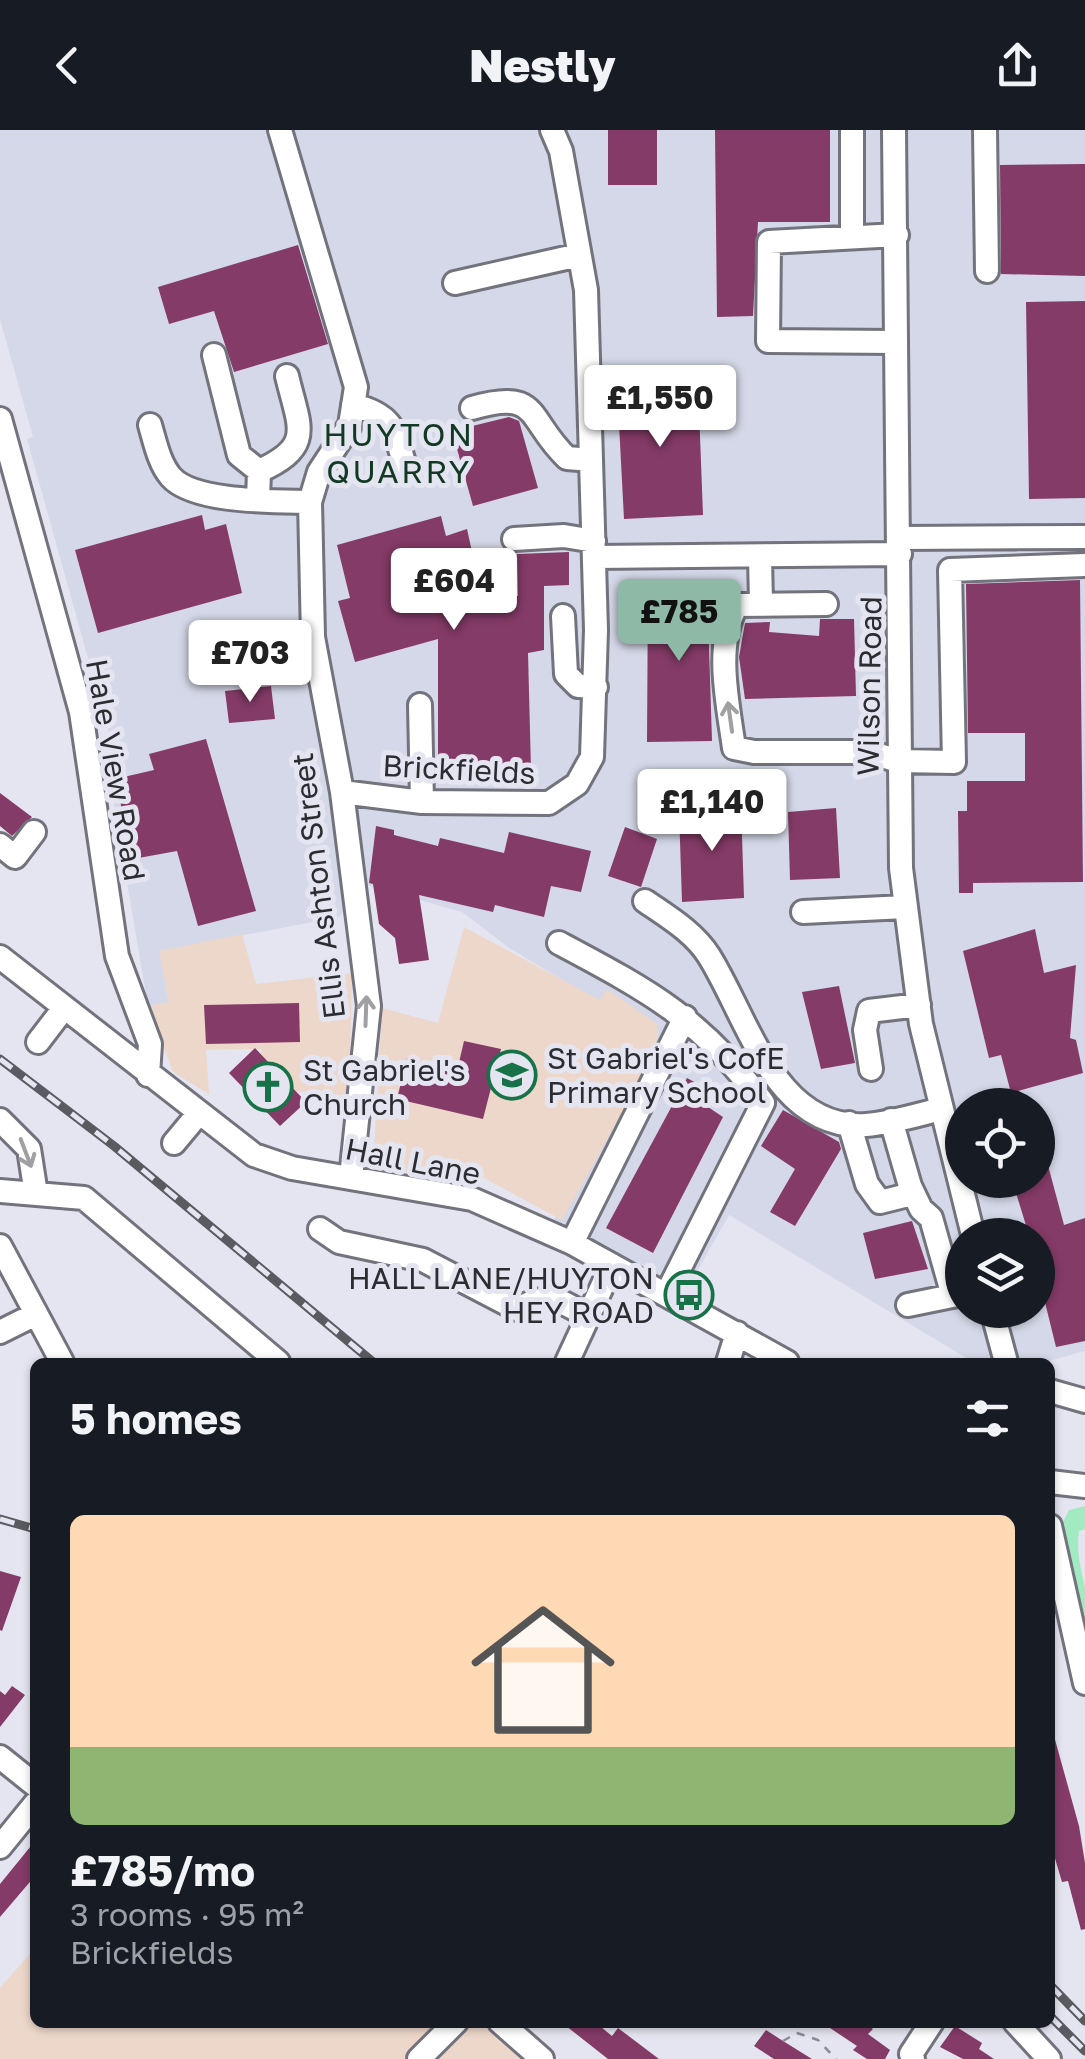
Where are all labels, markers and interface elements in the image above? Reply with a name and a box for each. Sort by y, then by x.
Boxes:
icon: back [40,38,95,93]
text: Nestly [469,38,616,92]
icon: share [990,38,1045,93]
pin: £1,550 [579,365,741,450]
text: £1,550 [606,378,714,416]
district label: HUYTON QUARRY [323,415,475,490]
pin: £604 [395,548,513,633]
text: £604 [413,561,495,599]
pin: £785 [620,579,738,664]
text: £785 [640,592,718,630]
street label: Wilson Road [849,596,889,776]
pin: £703 [191,620,309,705]
text: £703 [211,633,289,671]
street label: Hale View Road [79,656,153,884]
one-way arrow [720,701,738,733]
street label: Brickfields [382,747,536,791]
street label: Ellis Ashton Street [284,751,352,1021]
pin: £1,140 [631,769,793,854]
text: £1,140 [659,782,765,820]
one-way arrow [357,996,376,1028]
place label: St Gabriel's CofE Primary School [547,1040,785,1110]
school or university icon: St Gabriel's CofE Primary School [486,1049,538,1101]
place label: St Gabriel's Church [303,1052,466,1122]
church icon: St Gabriel's Church [242,1061,294,1113]
map controls [945,1088,1055,1328]
button: locate [945,1088,1055,1198]
street label: Hall Lane [342,1130,484,1192]
one-way arrow [18,1137,36,1168]
button: layers [945,1218,1055,1328]
place label: HALL LANE/HUYTON HEY ROAD [348,1260,654,1330]
bus stop icon: HALL LANE/HUYTON HEY ROAD [663,1269,715,1321]
icon: filters [960,1391,1015,1446]
text: 5 homes [70,1393,242,1443]
icon: home [453,1580,633,1760]
text: £785/mo [70,1845,255,1895]
text: 3 rooms · 95 m² [70,1895,304,1933]
text: Brickfields [70,1933,233,1971]

